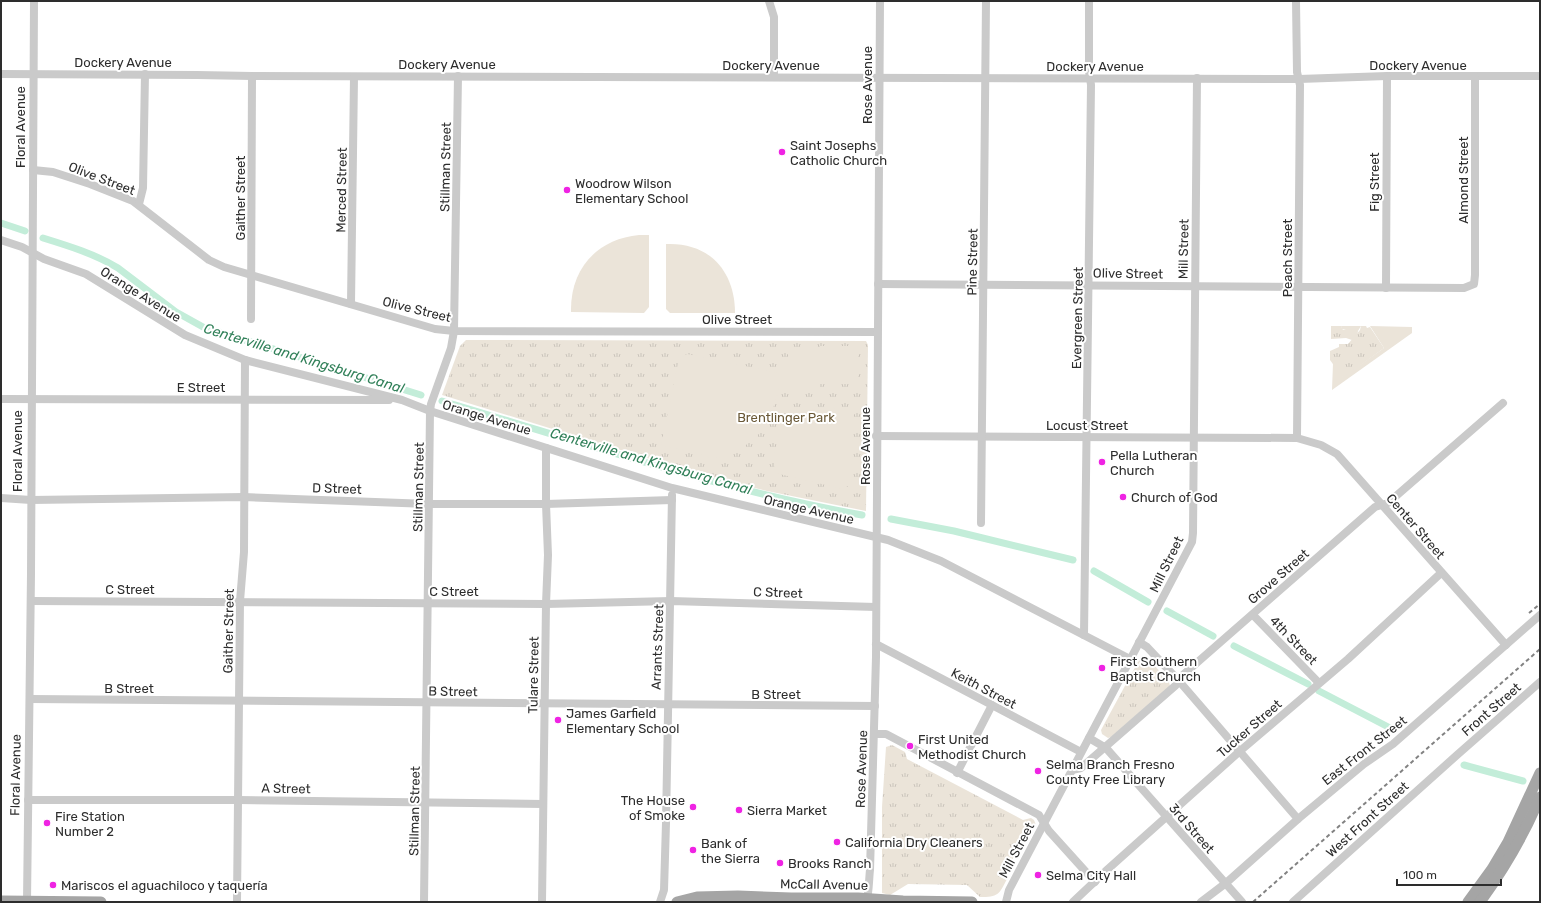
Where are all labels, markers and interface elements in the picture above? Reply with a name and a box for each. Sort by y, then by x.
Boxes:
street label: Rose Avenue [860,46,875,124]
street label: Dockery Avenue [74,55,172,70]
street label: Dockery Avenue [398,57,496,72]
street label: Dockery Avenue [722,58,820,73]
street label: Dockery Avenue [1369,58,1467,73]
street label: Dockery Avenue [1046,59,1144,74]
street label: Floral Avenue [13,86,28,168]
street label: Stillman Street [437,122,454,212]
street label: Almond Street [1456,136,1471,224]
place label: Saint Josephs Catholic Church [790,138,887,168]
street label: Merced Street [333,147,350,233]
marker: Saint Josephs Catholic Church [777,147,787,157]
street label: Fig Street [1367,152,1383,212]
street label: Gaither Street [233,156,248,240]
street label: Olive Street [66,159,137,198]
place label: Woodrow Wilson Elementary School [575,176,688,206]
marker: Woodrow Wilson Elementary School [562,185,572,195]
street label: Mill Street [1175,219,1192,279]
street label: Peach Street [1280,219,1295,297]
street label: Pine Street [964,228,981,296]
street label: Orange Avenue [97,264,184,326]
street label: Olive Street [1093,265,1163,282]
street label: Evergreen Street [1069,267,1087,369]
street label: Olive Street [381,294,453,325]
street label: Olive Street [702,312,772,327]
water label: Centerville and Kingsburg Canal [201,320,407,397]
street label: E Street [177,380,225,395]
street label: Orange Avenue [440,397,533,439]
street label: Rose Avenue [858,407,873,485]
street label: Floral Avenue [10,410,25,492]
park label: Brentlinger Park [737,410,835,426]
street label: Locust Street [1046,418,1128,433]
water label: Centerville and Kingsburg Canal [548,425,754,499]
street label: Stillman Street [410,442,427,532]
place label: Pella Lutheran Church [1110,448,1197,478]
marker: Pella Lutheran Church [1097,457,1107,467]
street label: D Street [312,480,362,497]
place label: Church of God [1131,490,1218,505]
street label: Center Street [1383,491,1448,562]
street label: Orange Avenue [762,492,855,528]
marker: Church of God [1118,492,1128,502]
street label: Mill Street [1146,534,1186,595]
street label: Grove Street [1245,546,1312,607]
street label: C Street [105,582,155,597]
street label: C Street [429,584,479,599]
street label: C Street [753,584,803,601]
street label: Gaither Street [220,588,237,674]
street label: Arrants Street [649,604,666,690]
street label: 4th Street [1267,613,1321,668]
street label: Tulare Street [525,636,542,714]
place label: First Southern Baptist Church [1110,654,1201,684]
marker: First Southern Baptist Church [1097,663,1107,673]
street label: Keith Street [949,665,1019,712]
street label: Front Street [1459,680,1524,739]
street label: B Street [104,681,154,696]
street label: B Street [428,684,478,699]
street label: B Street [751,687,801,702]
street label: Tucker Street [1214,696,1285,760]
place label: James Garfield Elementary School [566,706,679,736]
street label: East Front Street [1319,713,1410,788]
marker: James Garfield Elementary School [553,715,563,725]
street label: Rose Avenue [853,730,870,808]
place label: First United Methodist Church [918,732,1026,762]
street label: Floral Avenue [7,734,24,816]
marker: First United Methodist Church [905,741,915,751]
place label: Selma Branch Fresno County Free Library [1046,757,1175,787]
street label: Stillman Street [406,766,423,856]
marker: Selma Branch Fresno County Free Library [1033,766,1043,776]
street label: West Front Street [1323,778,1412,860]
street label: A Street [261,781,311,796]
place label: The House of Smoke [621,793,685,823]
street label: 3rd Street [1166,800,1217,856]
marker: The House of Smoke [688,802,698,812]
place label: Sierra Market [747,803,827,818]
marker: Sierra Market [734,805,744,815]
place label: Fire Station Number 2 [55,809,125,839]
marker: Fire Station Number 2 [42,818,52,828]
street label: Mill Street [996,820,1037,880]
place label: California Dry Cleaners [845,835,983,850]
place label: Bank of the Sierra [701,836,760,866]
marker: California Dry Cleaners [832,837,842,847]
marker: Bank of the Sierra [688,845,698,855]
place label: Brooks Ranch [788,856,871,871]
marker: Brooks Ranch [775,858,785,868]
scale bar [1397,861,1501,887]
place label: Selma City Hall [1046,868,1136,883]
text: 100 m [1403,868,1437,882]
marker: Selma City Hall [1033,870,1043,880]
street label: McCall Avenue [780,876,868,893]
place label: Mariscos el aguachiloco y taquería [61,878,268,894]
marker: Mariscos el aguachiloco y taquería [48,880,58,890]

